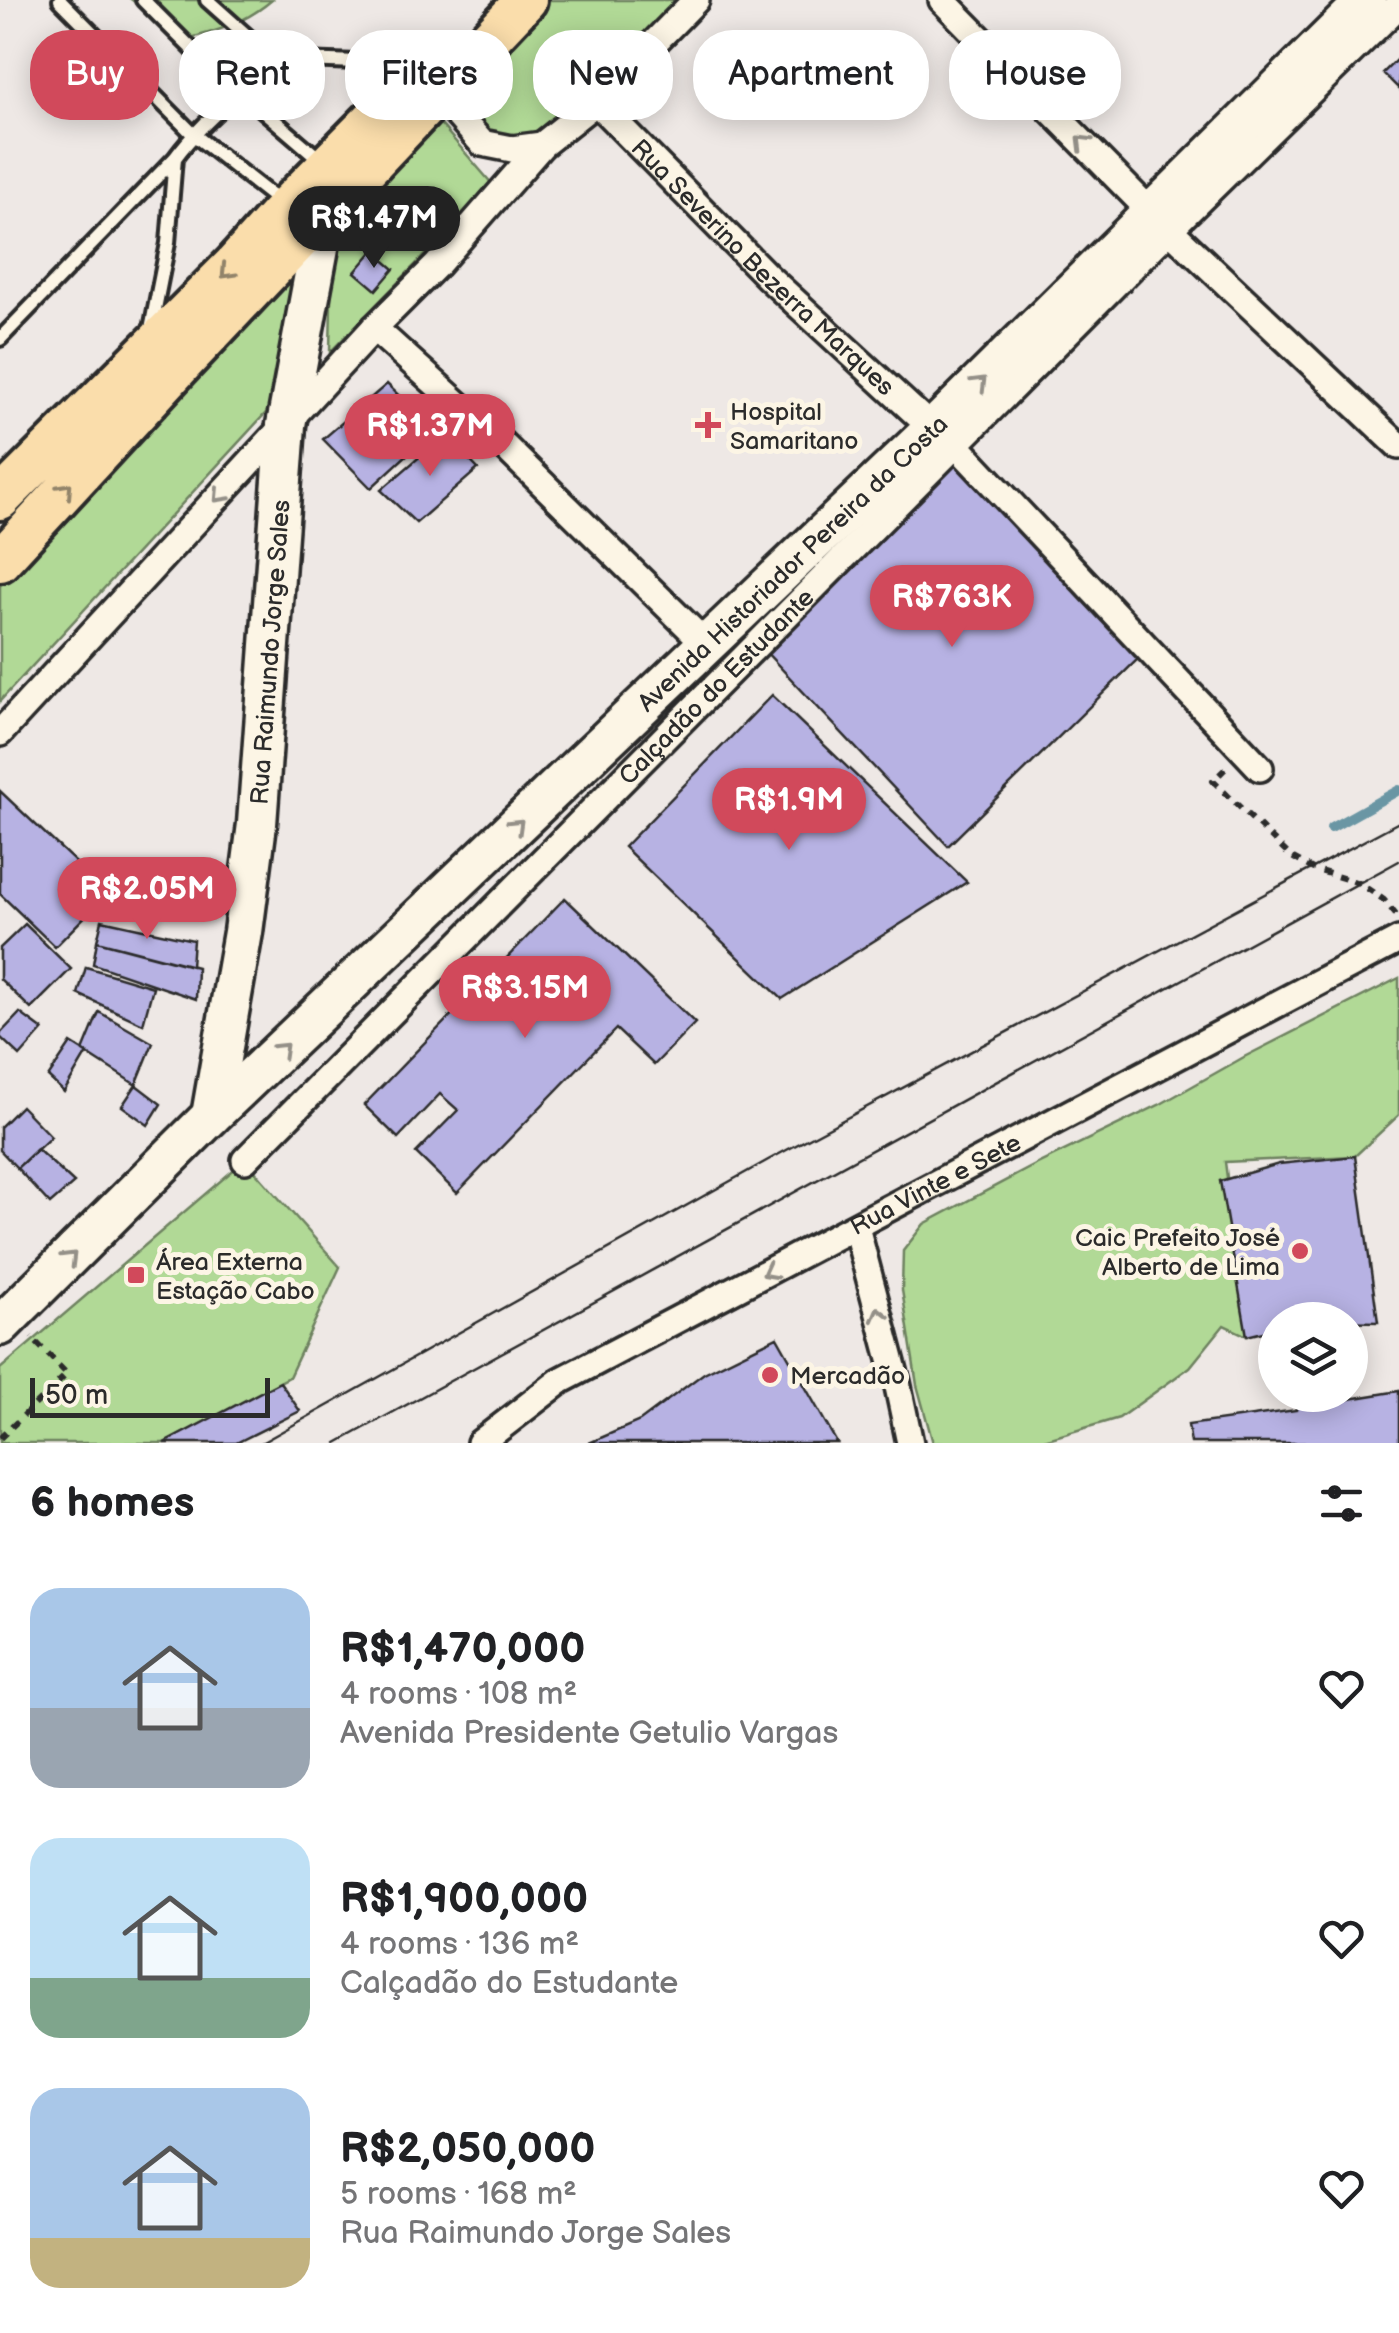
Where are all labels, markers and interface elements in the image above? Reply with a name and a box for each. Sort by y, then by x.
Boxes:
chip: Buy [30,30,159,120]
chip: Rent [179,30,325,120]
chip: Filters [345,30,513,120]
chip: New [533,30,673,120]
chip: Apartment [693,30,929,120]
chip: House [949,30,1121,120]
street label: Rua Severino Bezerra Marques [624,133,901,403]
one-way arrow [1076,136,1094,154]
pin: R$1.47M [282,186,466,271]
text: R$1.47M [310,199,438,238]
one-way arrow [221,260,239,278]
one-way arrow [968,376,986,394]
pin: R$1.37M [338,394,522,479]
place label: Hospital Samaritano [730,397,858,457]
text: R$1.37M [366,407,494,446]
street label: Avenida Historiador Pereira da Costa [632,409,955,719]
marker: Hospital Samaritano [695,412,721,438]
one-way arrow [54,482,72,501]
one-way arrow [213,484,231,503]
street label: Rua Raimundo Jorge Sales [244,499,298,806]
pin: R$763K [871,565,1033,650]
text: R$763K [892,578,1012,617]
street label: Calçadão do Estudante [613,582,821,792]
pin: R$1.9M [708,768,870,853]
text: R$1.9M [734,781,844,820]
one-way arrow [506,819,524,837]
pin: R$2.05M [55,857,239,942]
text: R$2.05M [79,870,215,909]
pin: R$3.15M [433,956,617,1041]
text: R$3.15M [461,969,589,1008]
one-way arrow [270,1043,289,1061]
street label: Rua Vinte e Sete [845,1127,1027,1243]
place label: Caic Prefeito José Alberto de Lima [1075,1223,1280,1283]
marker: Caic Prefeito José Alberto de Lima [1289,1240,1311,1262]
place label: Área Externa Estação Cabo [156,1247,315,1307]
one-way arrow [58,1252,76,1270]
one-way arrow [762,1260,780,1279]
marker: Área Externa Estação Cabo [125,1264,147,1286]
map controls [1258,1302,1368,1412]
button: layers [1258,1302,1368,1412]
one-way arrow [870,1306,891,1323]
place label: Mercadão [790,1361,905,1392]
marker: Mercadão [759,1364,781,1386]
scale bar [30,1373,270,1418]
text: 50 m [45,1379,108,1412]
icon: filters [1314,1476,1369,1531]
text: 6 homes [30,1478,194,1529]
text: R$1,470,000 [340,1624,585,1675]
icon: home [110,1628,230,1748]
icon: heart [1314,1661,1369,1716]
text: 4 rooms · 108 m² [340,1675,577,1714]
text: Avenida Presidente Getulio Vargas [340,1714,838,1753]
text: R$1,900,000 [340,1874,588,1925]
icon: home [110,1878,230,1998]
icon: heart [1314,1911,1369,1966]
text: 4 rooms · 136 m² [340,1925,579,1964]
text: Calçadão do Estudante [340,1964,678,2003]
text: R$2,050,000 [340,2124,595,2175]
icon: home [110,2128,230,2248]
icon: heart [1314,2161,1369,2216]
text: 5 rooms · 168 m² [340,2175,577,2214]
text: Rua Raimundo Jorge Sales [340,2214,731,2253]

